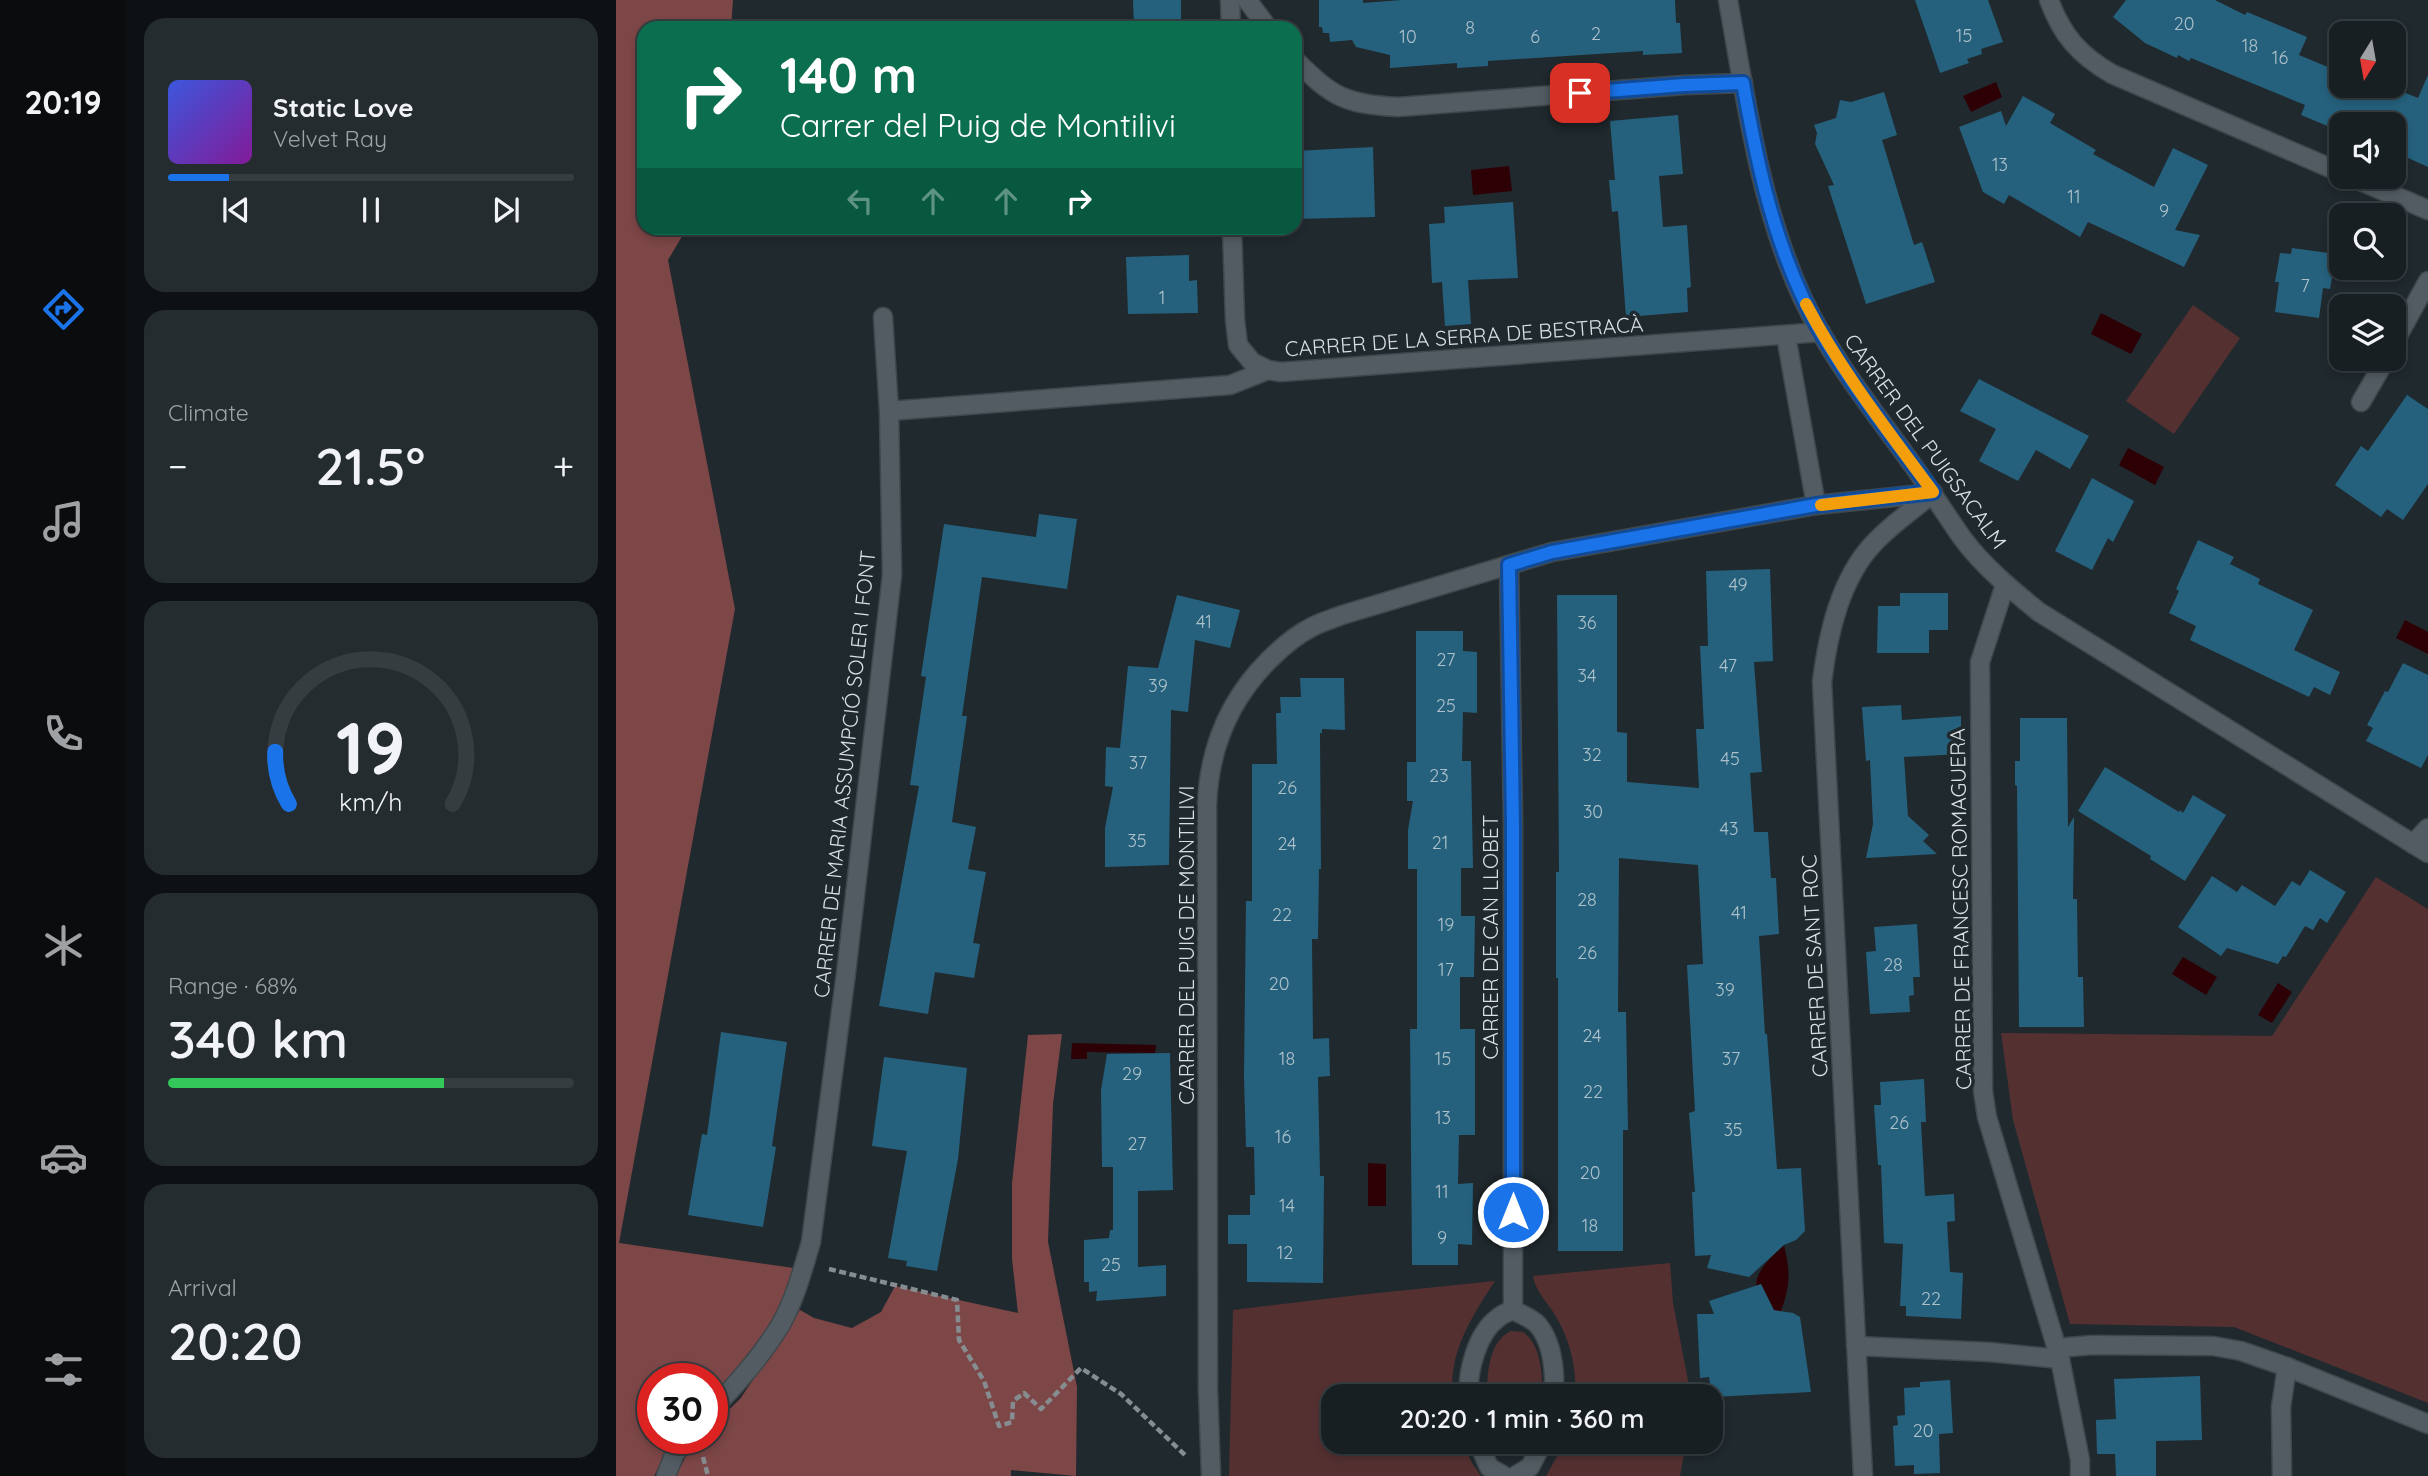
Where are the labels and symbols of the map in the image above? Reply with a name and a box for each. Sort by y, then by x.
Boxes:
house number: 20 [2174,12,2194,35]
house number: 8 [1465,16,1475,39]
north arrow [2329,21,2406,98]
house number: 2 [1591,22,1601,45]
house number: 15 [1956,24,1972,47]
house number: 10 [1399,25,1417,48]
house number: 6 [1530,25,1540,48]
house number: 18 [2242,34,2258,57]
house number: 16 [2272,46,2288,69]
pin [1550,63,1610,123]
house number: 13 [1992,153,2008,176]
house number: 11 [2067,185,2081,208]
house number: 9 [2159,199,2169,222]
house number: 7 [2300,274,2310,297]
house number: 1 [1159,286,1165,309]
street label: CARRER DE LA SERRA DE BESTRACÀ [1284,310,1644,362]
street label: CARRER DEL PUIGSACALM [1839,328,2013,554]
street label: CARRER DE MARIA ASSUMPCIÓ SOLER I FONT [808,549,880,999]
house number: 49 [1728,573,1748,596]
house number: 41 [1196,610,1212,633]
house number: 36 [1577,611,1597,634]
house number: 27 [1437,648,1455,671]
house number: 47 [1719,654,1737,677]
house number: 34 [1578,664,1596,687]
house number: 39 [1148,674,1168,697]
house number: 25 [1436,694,1456,717]
street label: CARRER DE FRANCESC ROMAGUERA [1944,728,1976,1090]
house number: 32 [1582,743,1602,766]
house number: 45 [1720,747,1740,770]
house number: 37 [1129,751,1147,774]
house number: 23 [1429,764,1449,787]
house number: 26 [1277,776,1297,799]
street label: CARRER DEL PUIG DE MONTILIVI [1173,785,1199,1105]
house number: 30 [1583,800,1603,823]
street label: CARRER DE CAN LLOBET [1477,815,1503,1059]
house number: 43 [1720,817,1738,840]
house number: 35 [1127,829,1147,852]
house number: 21 [1432,831,1448,854]
house number: 24 [1277,832,1297,855]
street label: CARRER DE SANT ROC [1795,854,1833,1078]
house number: 28 [1577,888,1597,911]
house number: 41 [1731,901,1747,924]
house number: 22 [1272,903,1292,926]
house number: 19 [1438,913,1454,936]
house number: 26 [1577,941,1597,964]
house number: 28 [1883,953,1903,976]
house number: 17 [1438,958,1454,981]
house number: 20 [1269,972,1289,995]
house number: 39 [1715,978,1735,1001]
house number: 24 [1582,1024,1602,1047]
house number: 18 [1279,1047,1295,1070]
house number: 15 [1435,1047,1451,1070]
house number: 37 [1722,1047,1740,1070]
house number: 29 [1122,1062,1142,1085]
house number: 22 [1583,1080,1603,1103]
house number: 13 [1435,1106,1451,1129]
house number: 26 [1889,1111,1909,1134]
house number: 35 [1723,1118,1743,1141]
house number: 16 [1275,1125,1291,1148]
house number: 27 [1128,1132,1146,1155]
house number: 20 [1580,1161,1600,1184]
position arrow [1476,1175,1550,1249]
house number: 11 [1435,1180,1449,1203]
house number: 14 [1279,1194,1295,1217]
house number: 18 [1582,1214,1598,1237]
house number: 9 [1437,1226,1447,1249]
house number: 12 [1277,1241,1293,1264]
house number: 25 [1101,1253,1121,1276]
house number: 22 [1921,1287,1941,1310]
speed limit sign: 30 [637,1363,728,1454]
house number: 20 [1913,1419,1933,1442]

